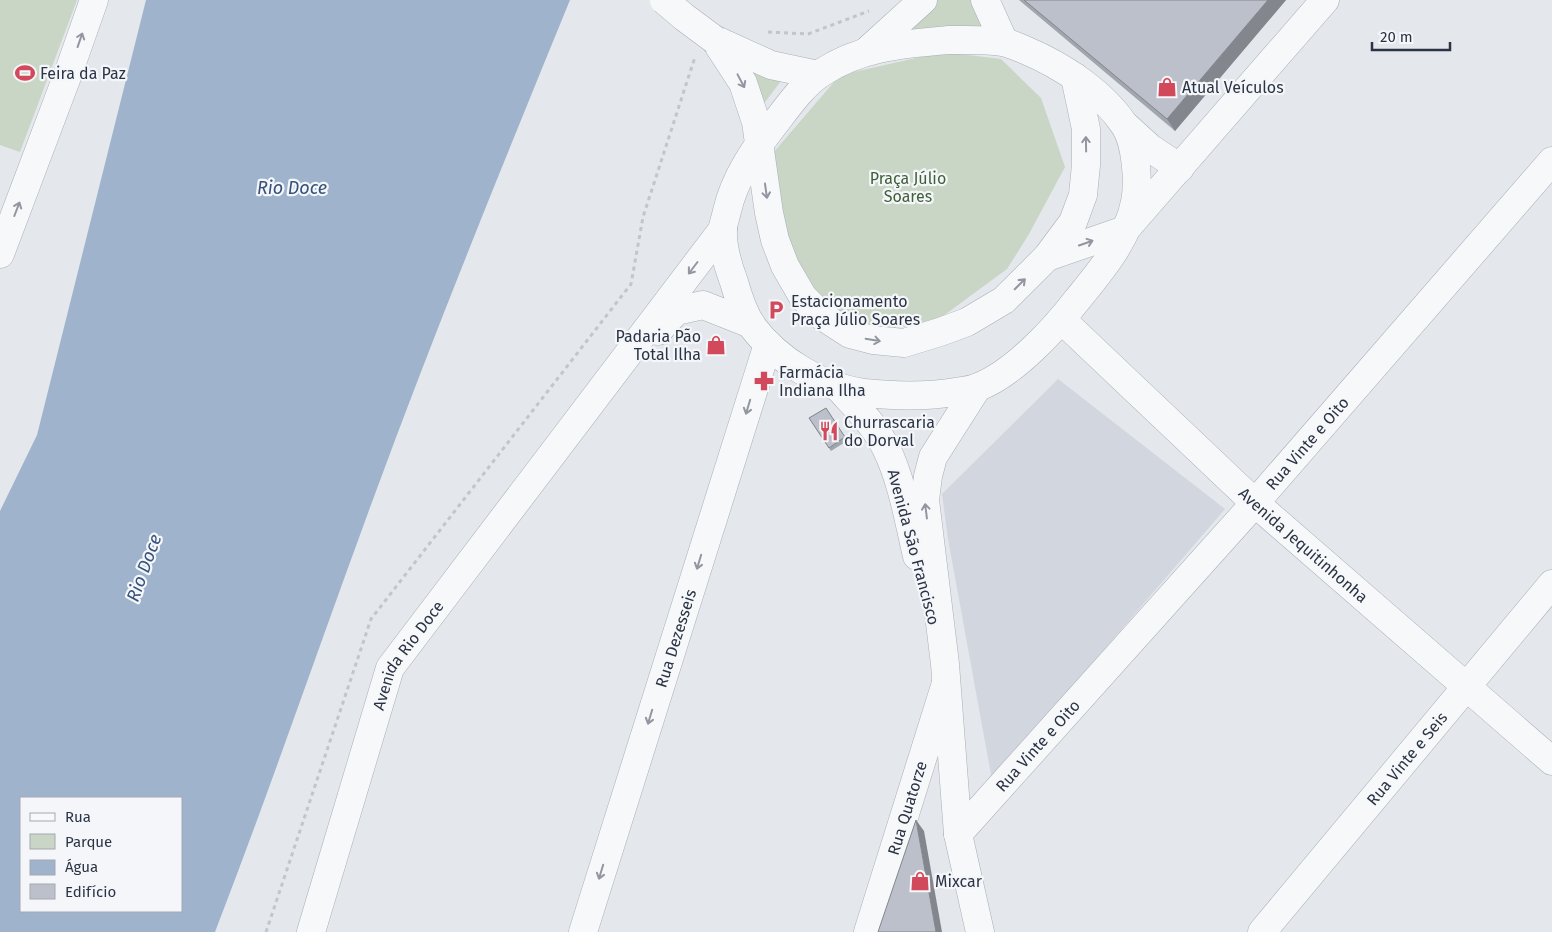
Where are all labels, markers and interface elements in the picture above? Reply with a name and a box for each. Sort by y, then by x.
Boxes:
scale bar [1372,20,1450,52]
text: 20 m [1380,28,1413,46]
one-way arrow [76,33,85,48]
sports icon: Feira da Paz [14,62,36,84]
place label: Feira da Paz [40,64,126,83]
one-way arrow [737,73,747,87]
shop icon: Atual Veículos [1156,76,1178,98]
place label: Atual Veículos [1182,78,1284,97]
one-way arrow [1081,136,1091,152]
park label: Praça Júlio Soares [870,169,946,206]
water label: Rio Doce [257,177,327,199]
one-way arrow [761,183,771,199]
one-way arrow [13,202,22,217]
one-way arrow [1078,238,1093,247]
one-way arrow [688,261,698,275]
one-way arrow [1013,278,1026,290]
place label: Estacionamento Praça Júlio Soares [791,292,920,330]
parking icon: Estacionamento Praça Júlio Soares [765,299,787,321]
place label: Padaria Pão Total Ilha [616,327,701,364]
shop icon: Padaria Pão Total Ilha [705,334,727,356]
one-way arrow [865,335,881,345]
place label: Farmácia Indiana Ilha [779,363,866,400]
pharmacy icon: Farmácia Indiana Ilha [753,370,775,392]
street label: Rua Vinte e Oito [1262,393,1353,494]
one-way arrow [743,399,752,415]
place label: Churrascaria do Dorval [844,413,935,450]
restaurant icon: Churrascaria do Dorval [818,420,840,442]
street label: Avenida São Francisco [884,467,943,627]
street label: Avenida Jequitinhonha [1235,484,1372,607]
one-way arrow [921,503,931,519]
water label: Rio Doce [122,531,166,605]
one-way arrow [694,554,703,570]
street label: Rua Dezesseis [652,587,700,690]
street label: Avenida Rio Doce [369,597,448,712]
street label: Rua Vinte e Oito [992,696,1084,796]
street label: Rua Vinte e Seis [1363,708,1451,809]
one-way arrow [645,709,655,725]
street label: Rua Quatorze [884,759,931,858]
legend [20,797,182,912]
text: Rua [65,808,91,826]
text: Parque [65,833,112,851]
text: Água [65,858,98,876]
one-way arrow [596,864,606,880]
shop icon: Mixcar [909,870,931,892]
place label: Mixcar [935,872,983,891]
text: Edifício [65,883,116,901]

